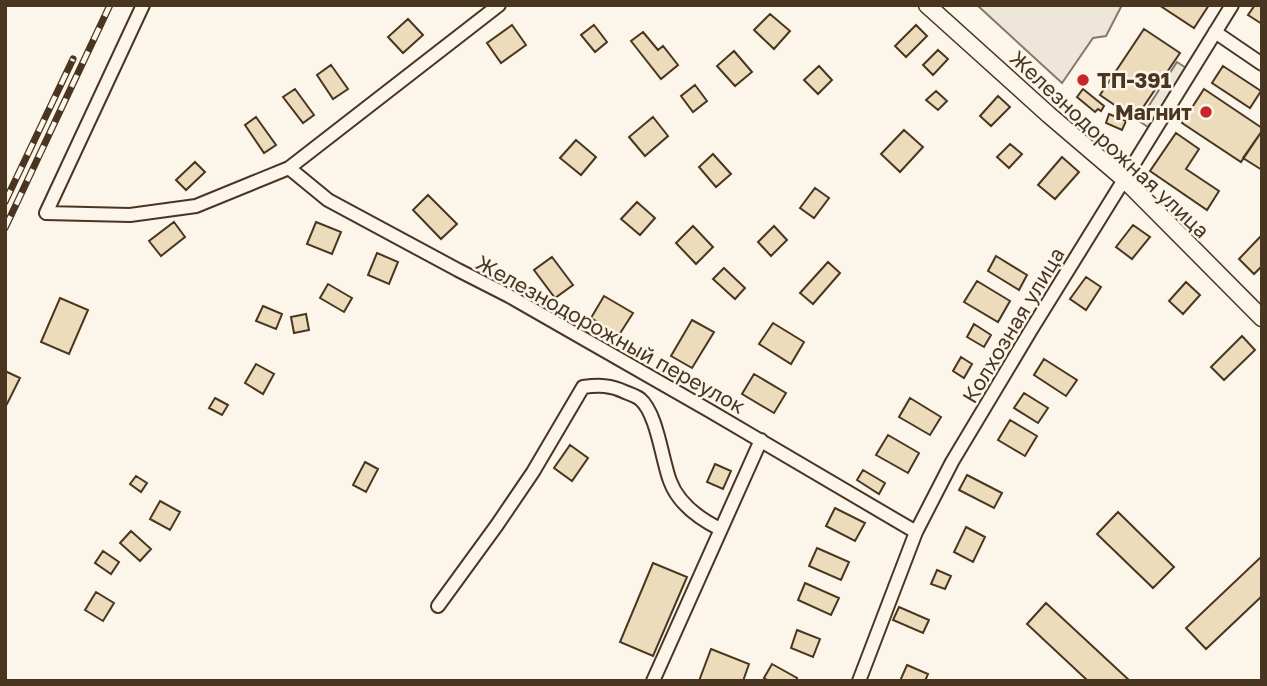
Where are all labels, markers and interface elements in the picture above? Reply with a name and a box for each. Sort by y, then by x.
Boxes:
street label: Железнодорожная улица [1005,45,1215,243]
place label: ТП-391 [1097,67,1172,93]
marker: ТП-391 [1075,72,1091,88]
place label: Магнит [1115,99,1192,125]
marker: Магнит [1198,104,1214,120]
street label: Колхозная улица [956,242,1070,408]
street label: Железнодорожный переулок [472,249,750,419]

